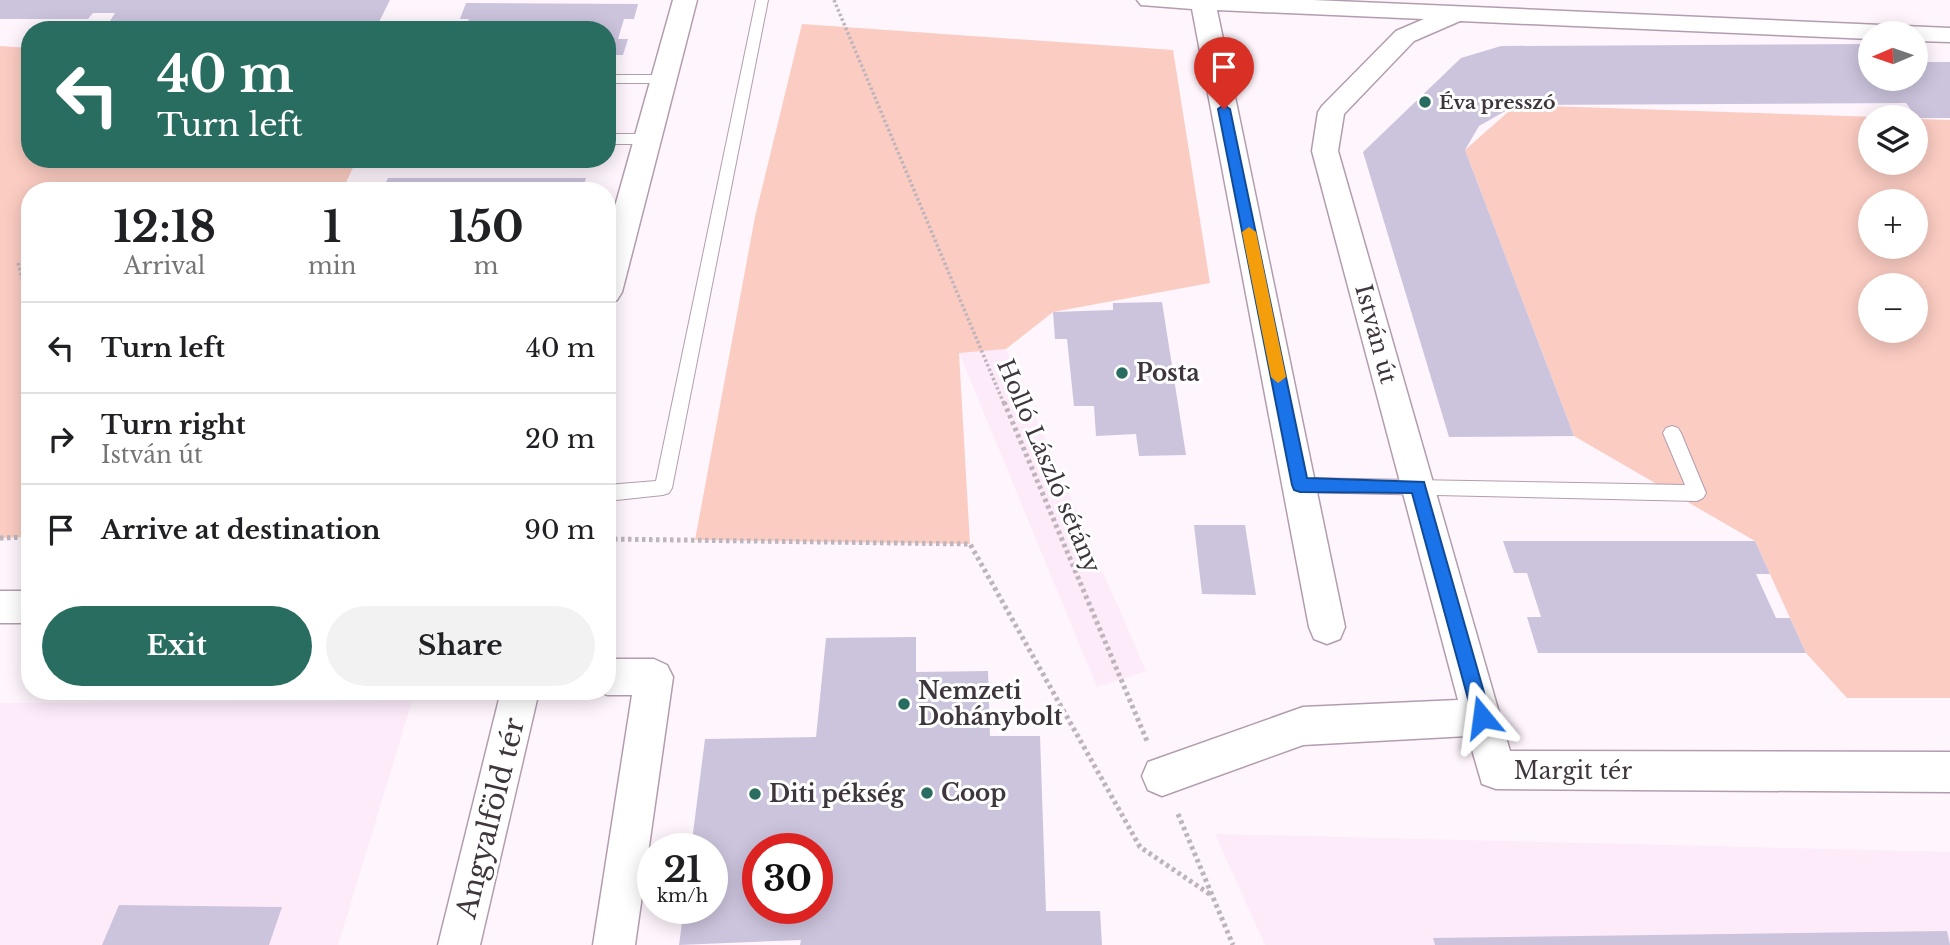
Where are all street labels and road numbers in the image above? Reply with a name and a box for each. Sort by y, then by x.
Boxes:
street label: István út [1349,281,1403,387]
street label: Holló László sétány [991,355,1107,577]
street label: Angyalföld tér [448,714,532,923]
street label: Margit tér [1514,757,1632,785]

